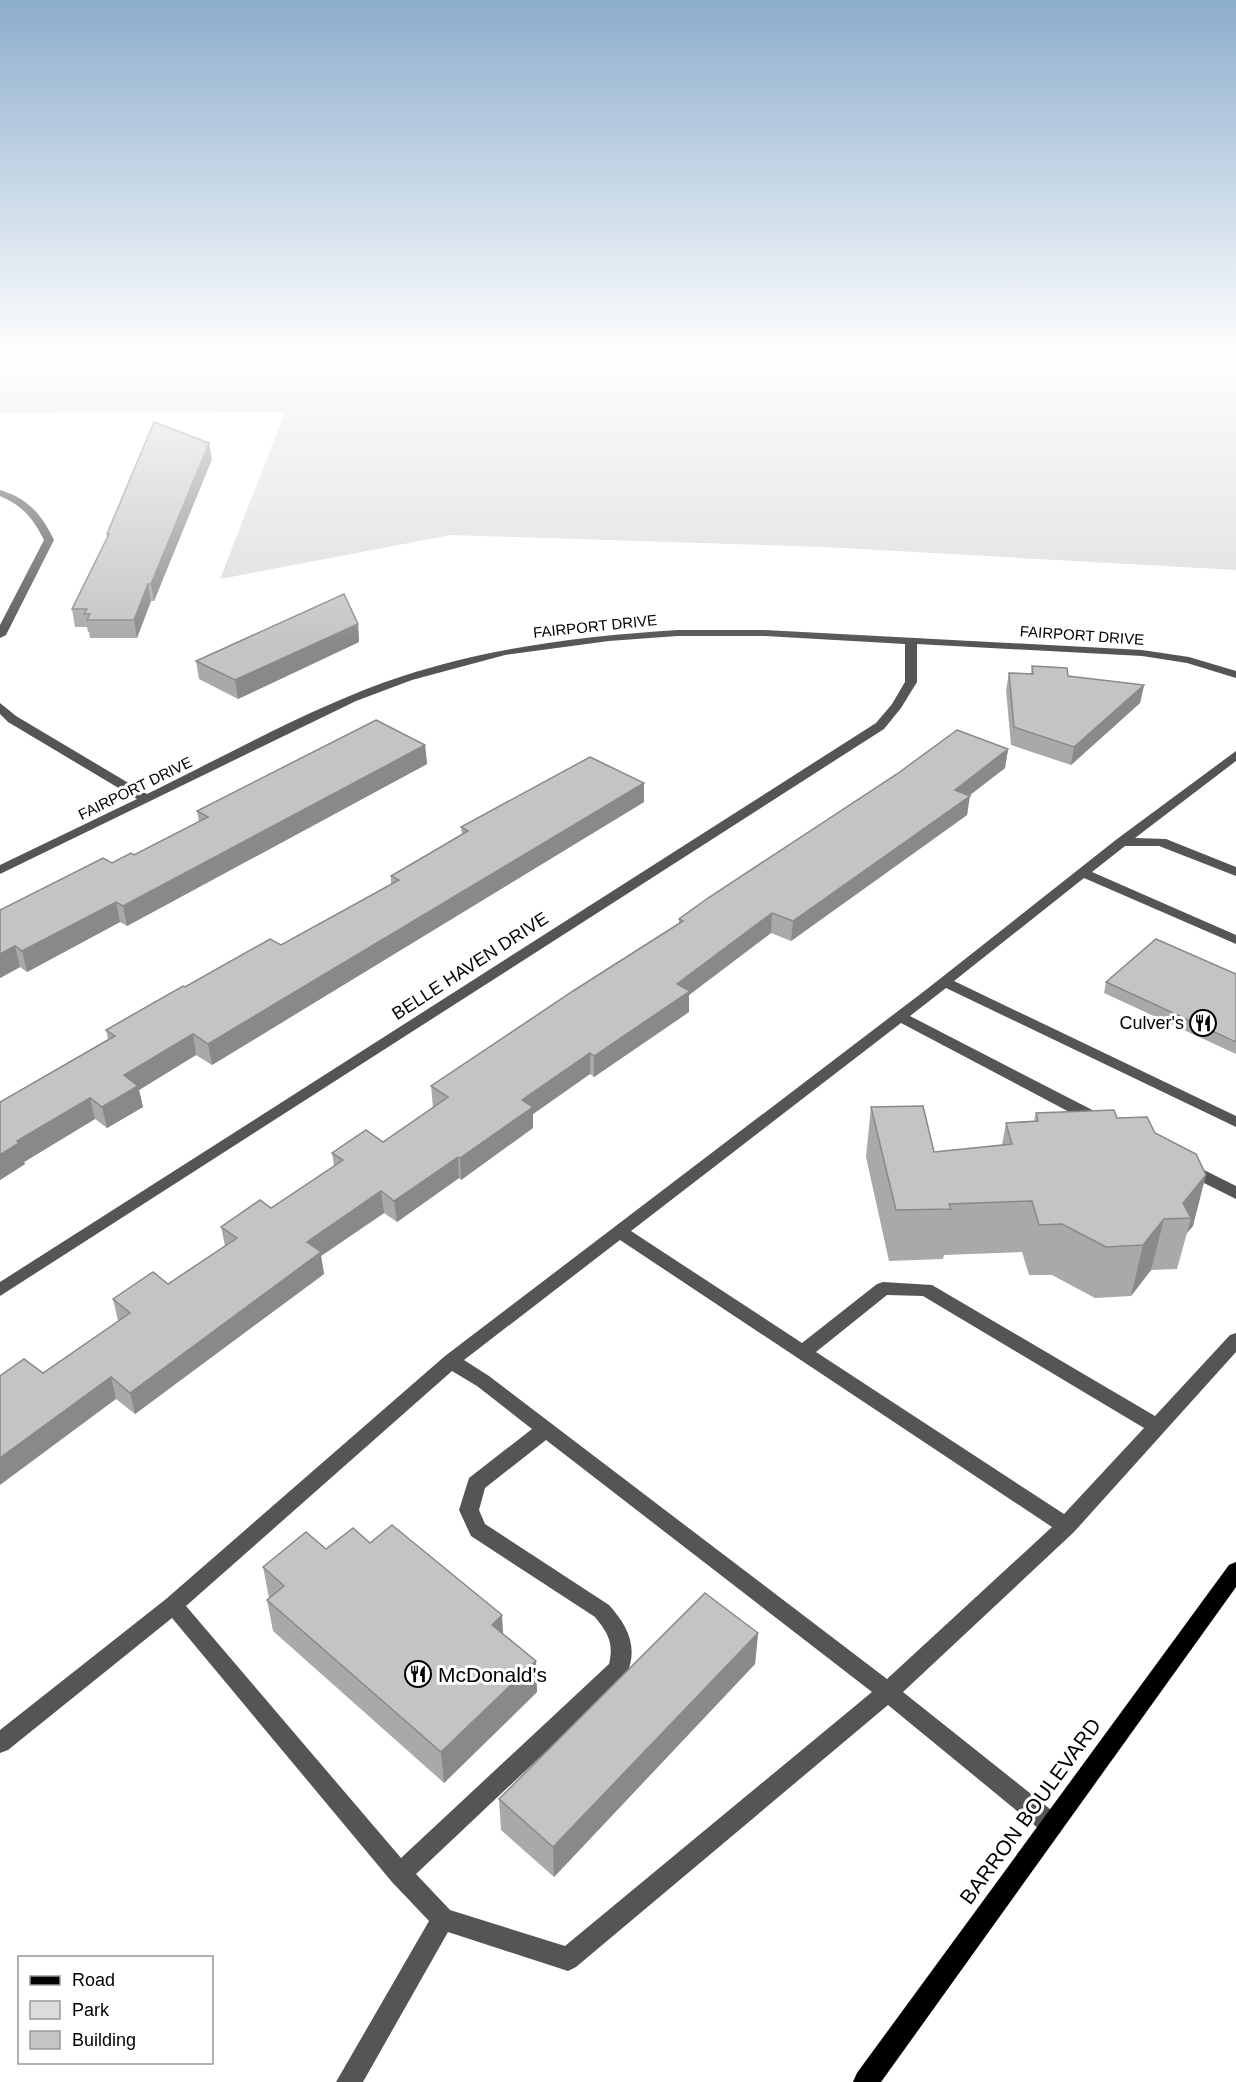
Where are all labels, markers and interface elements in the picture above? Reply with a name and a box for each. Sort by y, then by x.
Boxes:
street label: FAIRPORT DRIVE [532,611,658,641]
street label: FAIRPORT DRIVE [1019,622,1145,648]
street label: FAIRPORT DRIVE [75,753,195,823]
street label: BELLE HAVEN DRIVE [388,908,552,1024]
restaurant icon: Culver's [1188,1008,1218,1038]
place label: Culver's [1120,1013,1184,1033]
restaurant icon: McDonald's [403,1659,433,1689]
place label: McDonald's [438,1663,547,1686]
street label: BARRON BOULEVARD [955,1714,1105,1908]
legend [18,1956,213,2064]
text: Road [72,1970,115,1990]
text: Park [72,2000,110,2020]
text: Building [72,2030,136,2050]

